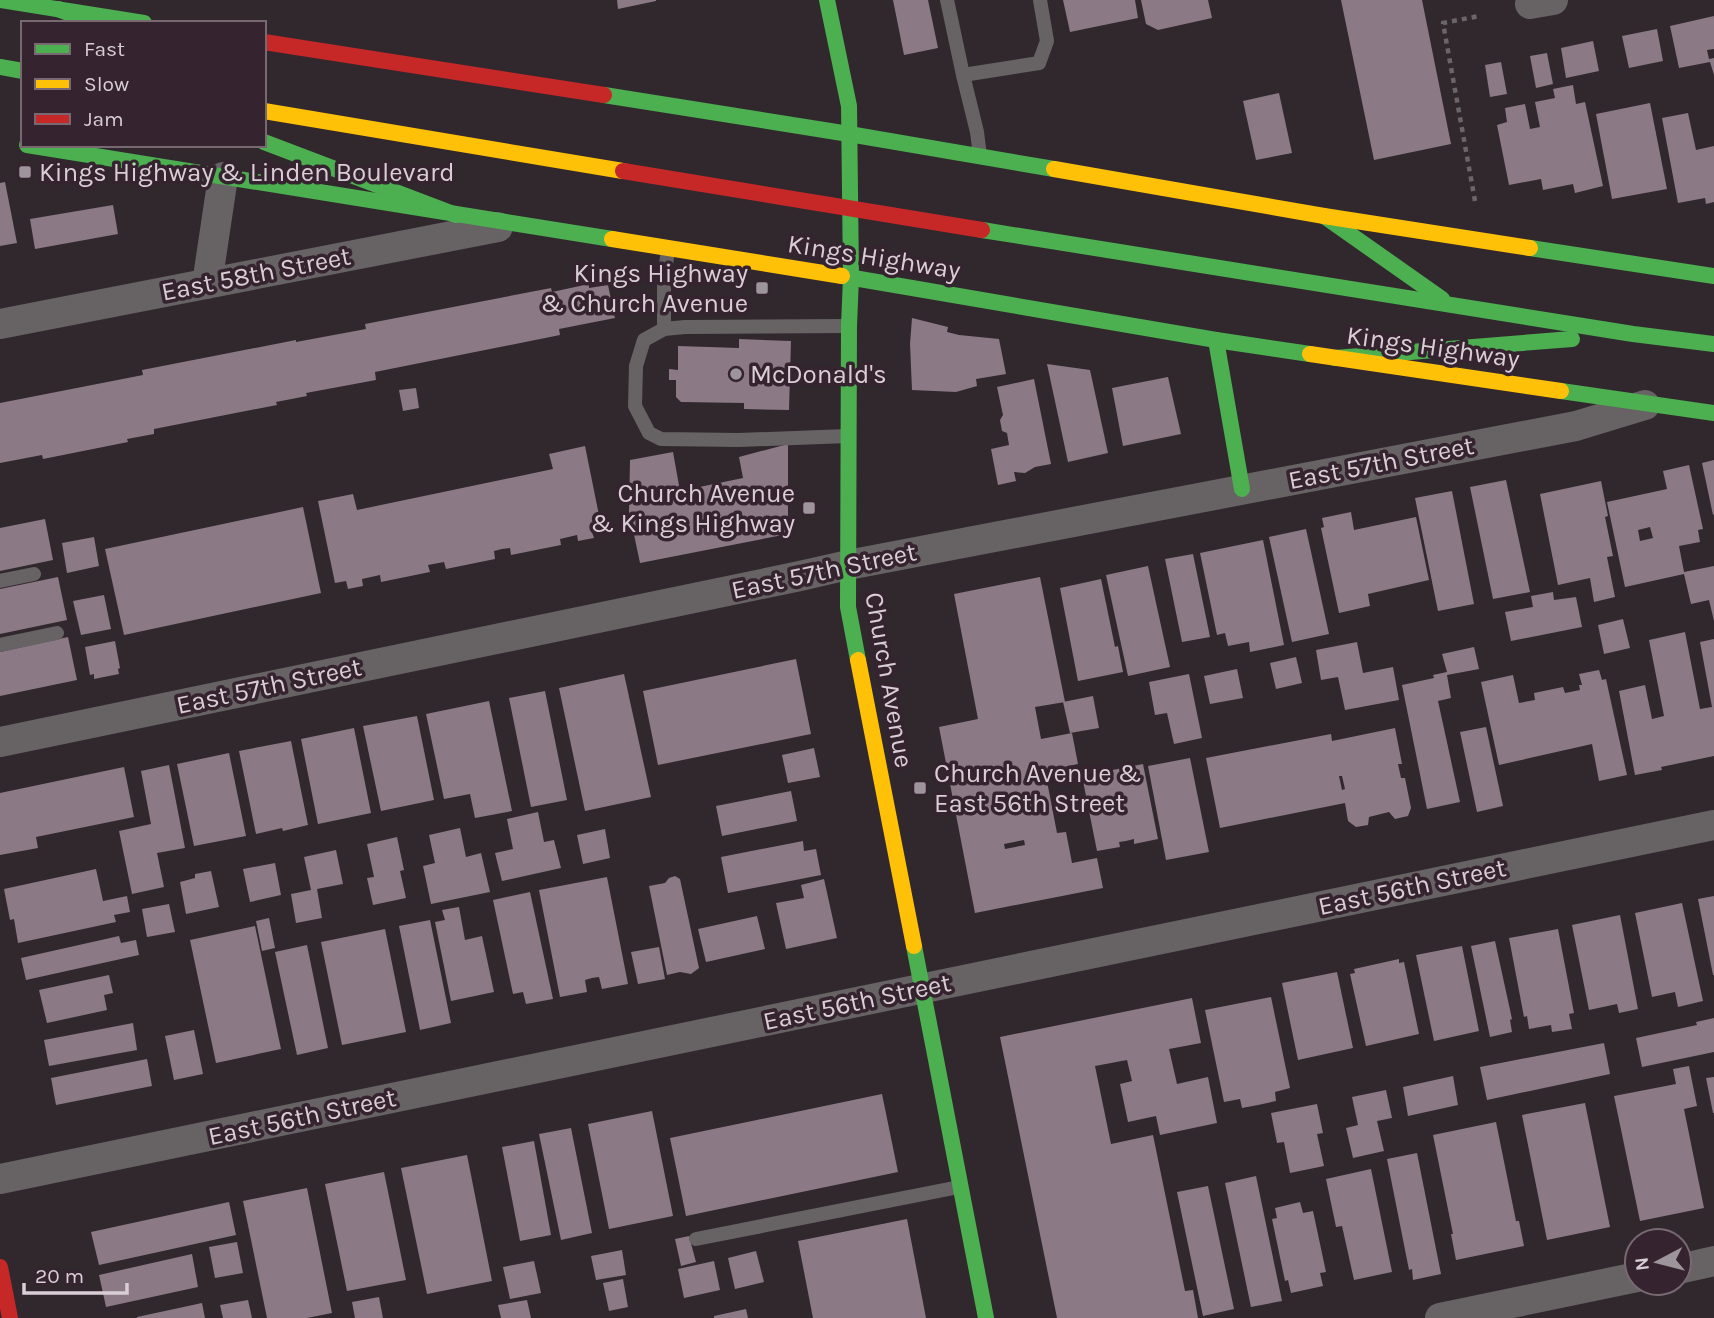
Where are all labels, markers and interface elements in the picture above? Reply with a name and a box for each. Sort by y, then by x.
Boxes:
legend [21,21,266,147]
text: Fast [84,37,125,61]
text: Slow [84,72,129,96]
text: Jam [84,107,124,131]
place label: Kings Highway & Linden Boulevard [39,157,455,188]
marker: Kings Highway & Linden Boulevard [17,164,33,180]
street label: Kings Highway [785,228,963,286]
street label: East 58th Street [159,240,354,308]
place label: Kings Highway & Church Avenue [540,258,748,319]
marker: Kings Highway & Church Avenue [754,280,770,296]
street label: Kings Highway [1344,320,1522,374]
place label: McDonald's [750,359,887,390]
marker: McDonald's [728,366,744,382]
street label: East 57th Street [1286,430,1477,496]
place label: Church Avenue & Kings Highway [591,478,795,539]
marker: Church Avenue & Kings Highway [801,500,817,516]
street label: East 57th Street [729,536,920,606]
street label: Church Avenue [858,590,920,770]
street label: East 57th Street [174,651,365,721]
place label: Church Avenue & East 56th Street [934,758,1142,819]
marker: Church Avenue & East 56th Street [912,780,928,796]
street label: East 56th Street [1315,852,1509,922]
street label: East 56th Street [760,967,954,1037]
street label: East 56th Street [205,1082,399,1152]
north arrow [1623,1227,1693,1297]
scale bar [24,1252,128,1296]
text: N [1630,1256,1654,1272]
text: 20 m [35,1264,84,1288]

